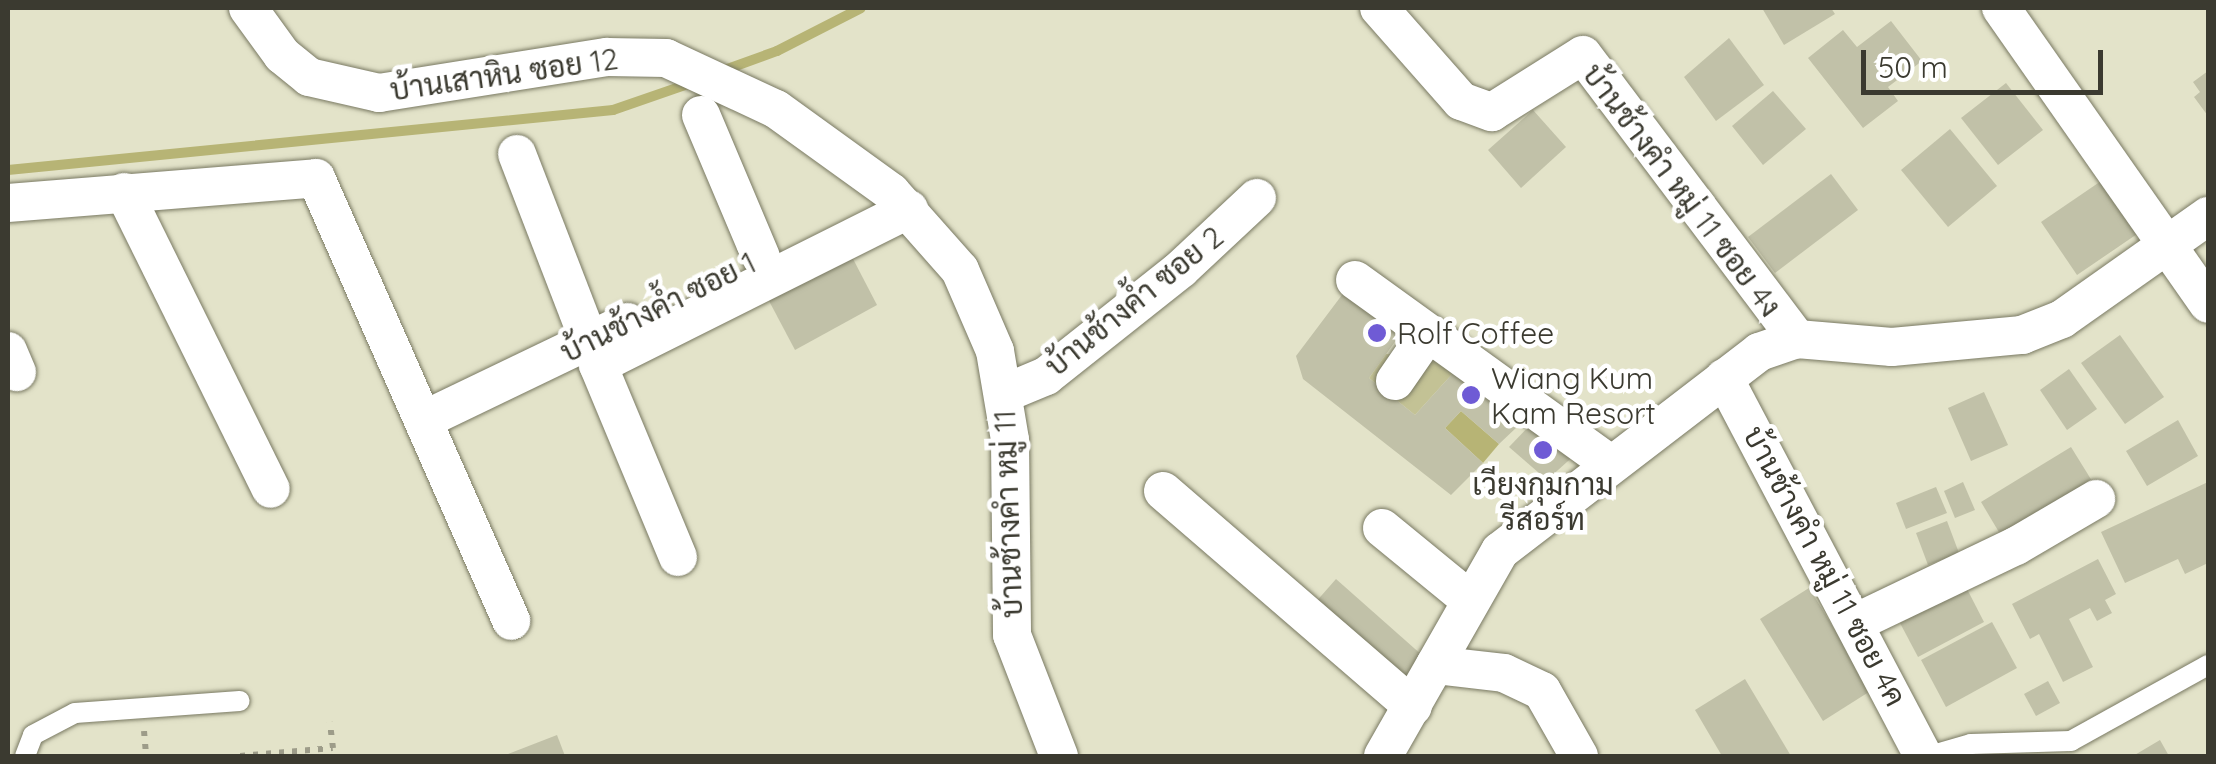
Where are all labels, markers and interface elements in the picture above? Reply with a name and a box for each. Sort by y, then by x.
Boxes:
scale bar [1866,30,2108,92]
street label: บ้านเสาหิน ซอย 12 [388,40,620,108]
text: 50 m [1878,48,1948,86]
street label: บ้านช้างคำ หมู่ 11 ซอย 4ง [1575,57,1789,323]
street label: บ้านช้างค้ำ ซอย 2 [1038,218,1230,384]
street label: บ้านช้างค้ำ ซอย 1 [555,244,761,370]
place label: Rolf Coffee [1397,315,1554,351]
marker: Rolf Coffee [1366,322,1388,344]
place label: Wiang Kum Kam Resort [1491,360,1656,430]
marker: Wiang Kum Kam Resort [1460,384,1482,406]
street label: บ้านช้างคำ หมู่ 11 [986,409,1030,619]
street label: บ้านช้างคำ หมู่ 11 ซอย 4ค [1736,420,1914,712]
marker: เวียงกุมกาม รีสอร์ท [1532,439,1554,461]
place label: เวียงกุมกาม รีสอร์ท [1472,466,1614,536]

